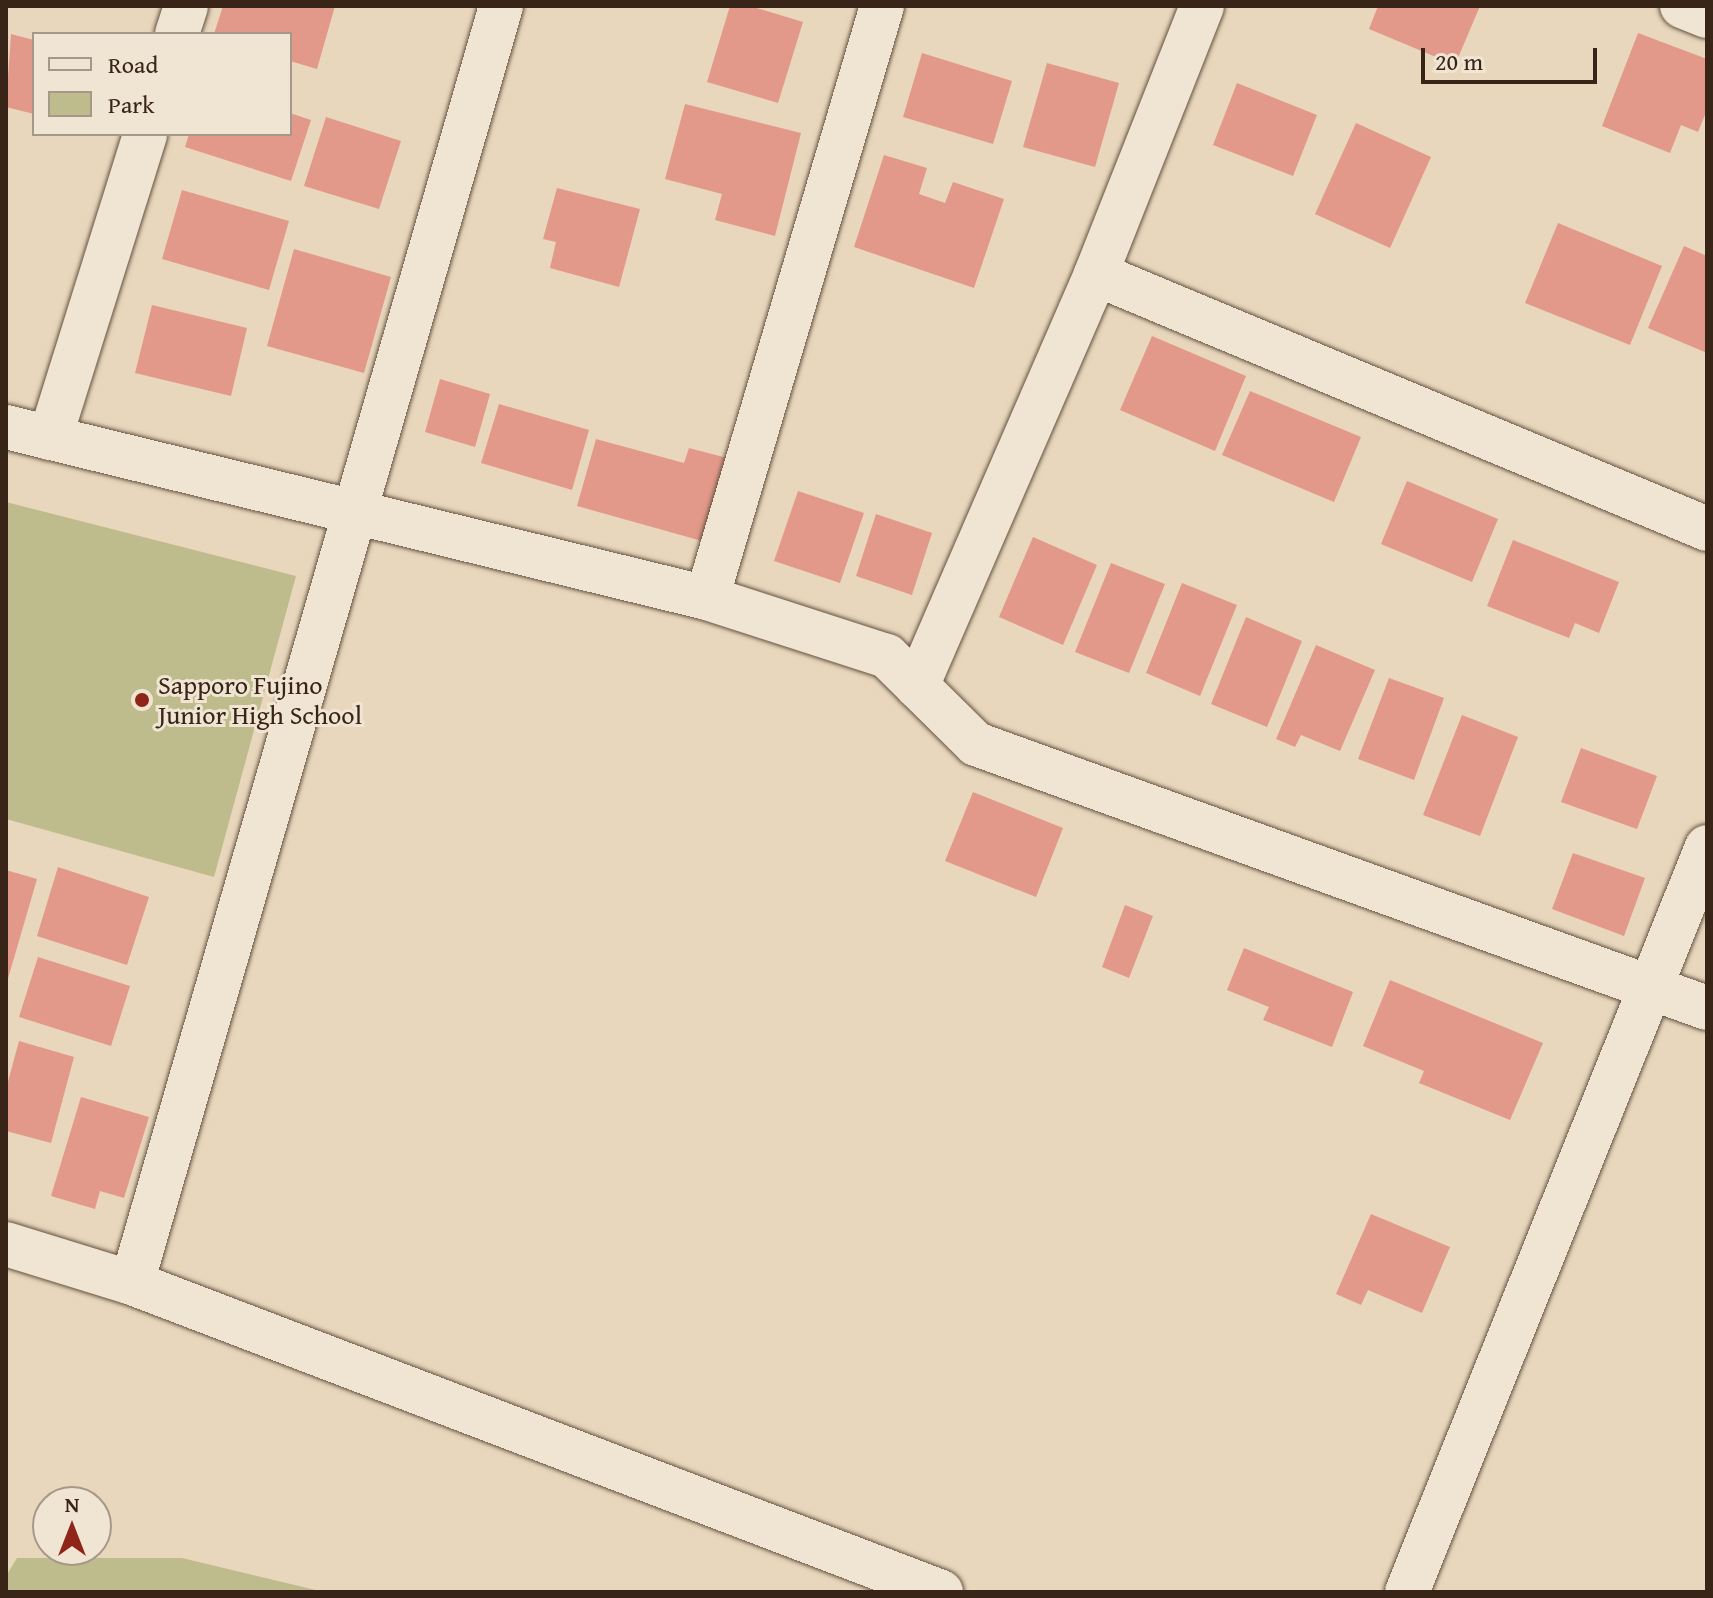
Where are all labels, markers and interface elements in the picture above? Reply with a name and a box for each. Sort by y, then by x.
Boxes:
legend [32,32,292,136]
scale bar [1425,32,1601,82]
text: 20 m [1435,44,1483,79]
text: Road [108,47,158,82]
text: Park [108,87,154,122]
place label: Sapporo Fujino Junior High School [158,669,362,730]
marker: Sapporo Fujino Junior High School [133,691,151,709]
north arrow [32,1486,112,1566]
text: N [65,1488,79,1520]

